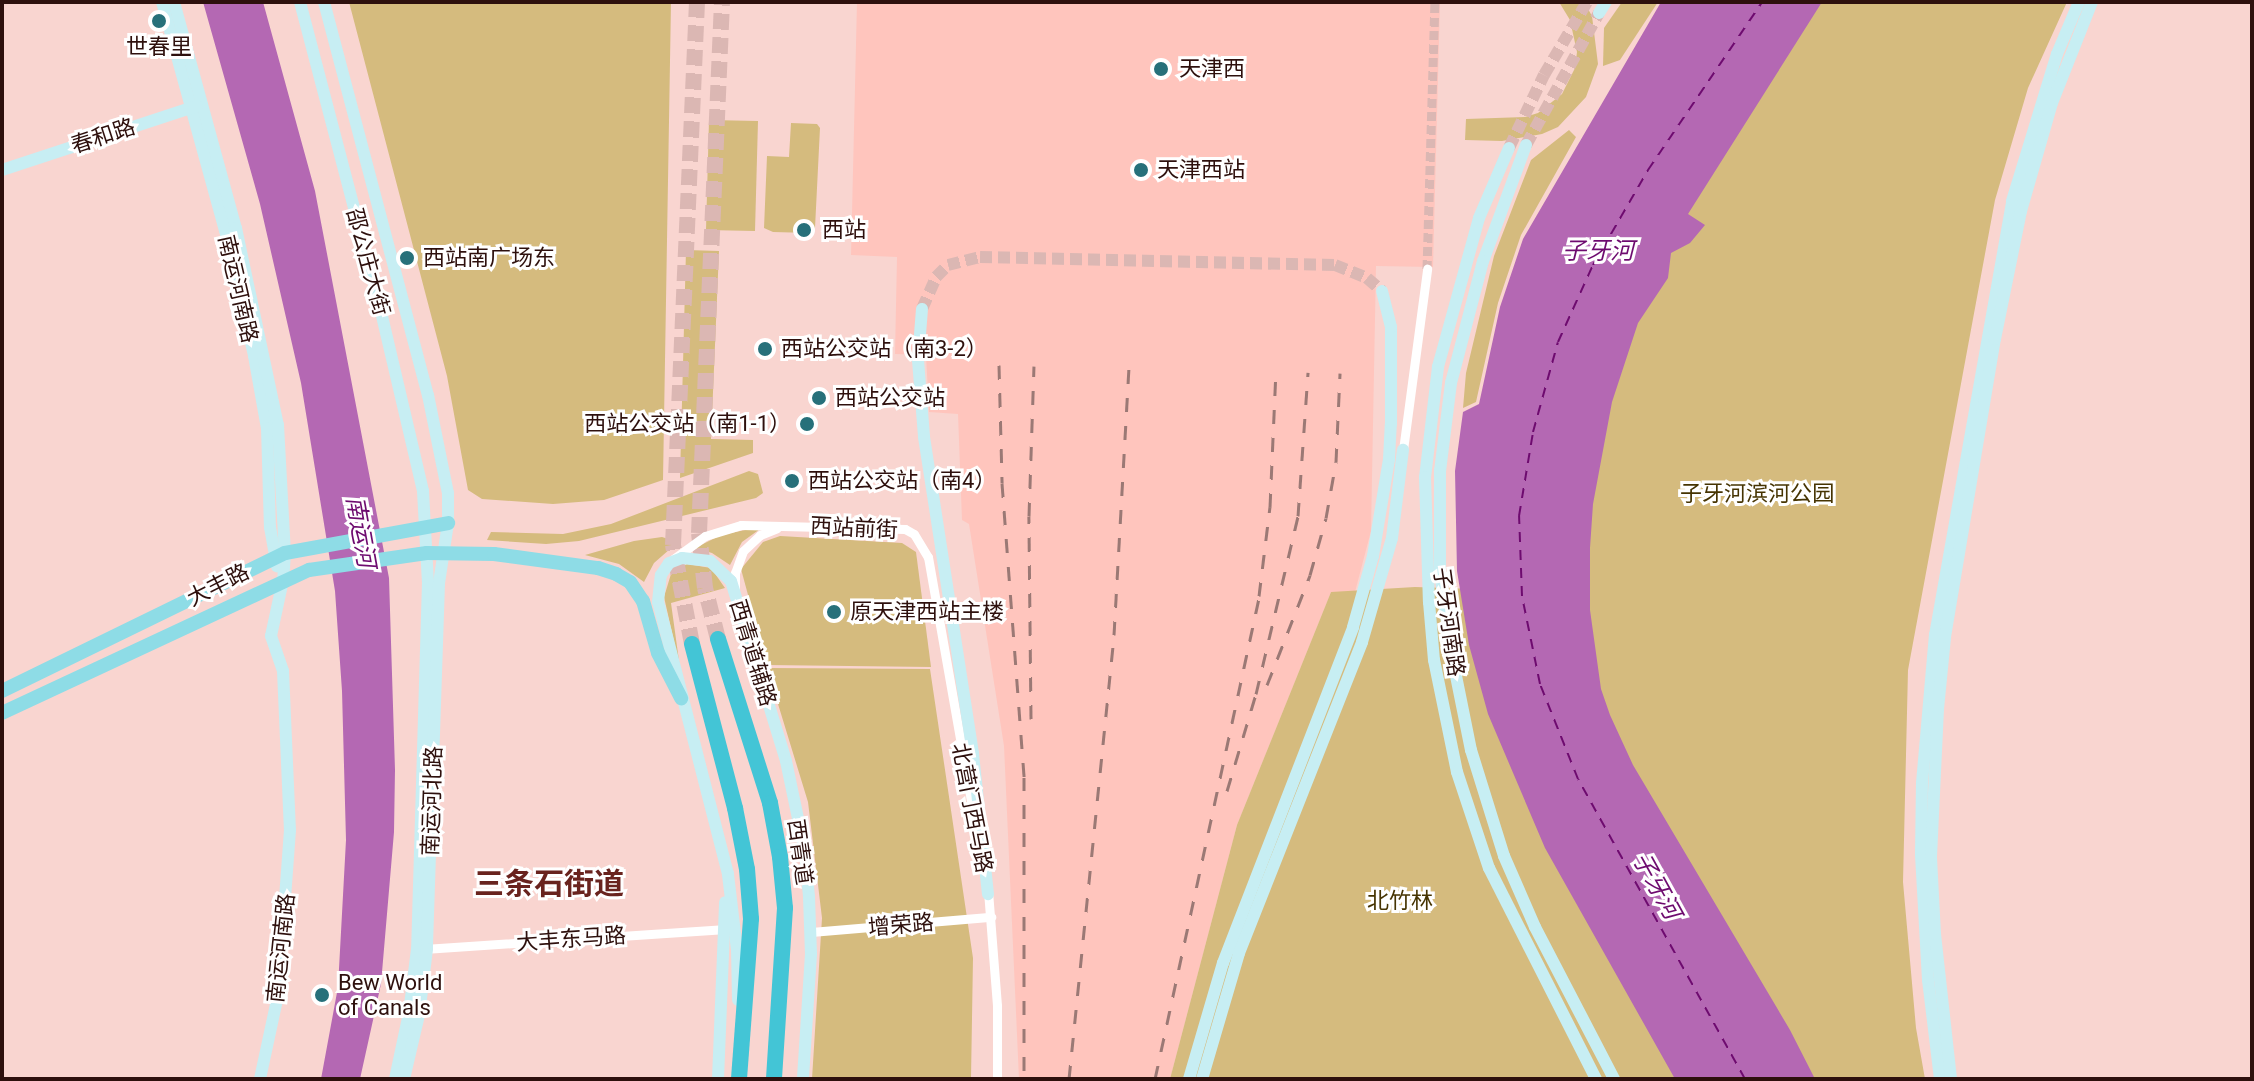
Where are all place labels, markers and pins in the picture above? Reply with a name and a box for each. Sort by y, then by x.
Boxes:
marker: 世春里 [150,12,168,30]
place label: 世春里 [126,34,192,60]
place label: 天津西 [1179,56,1245,82]
marker: 天津西 [1150,58,1172,80]
place label: 天津西站 [1157,157,1245,183]
marker: 天津西站 [1132,161,1150,179]
place label: 西站 [822,217,866,243]
marker: 西站 [793,219,815,241]
place label: 西站南广场东 [423,245,555,271]
marker: 西站南广场东 [398,249,416,267]
place label: 西站公交站（南3-2） [781,336,988,362]
marker: 西站公交站（南3-2） [756,340,774,358]
place label: 西站公交站 [835,385,945,411]
marker: 西站公交站 [810,389,828,407]
place label: 西站公交站（南1-1） [584,411,791,437]
marker: 西站公交站（南1-1） [798,415,816,433]
place label: 西站公交站（南4） [808,468,996,494]
marker: 西站公交站（南4） [783,472,801,490]
place label: 原天津西站主楼 [850,599,1004,625]
marker: 原天津西站主楼 [825,603,843,621]
place label: Bew World of Canals [338,969,442,1020]
marker: Bew World of Canals [313,986,331,1004]

